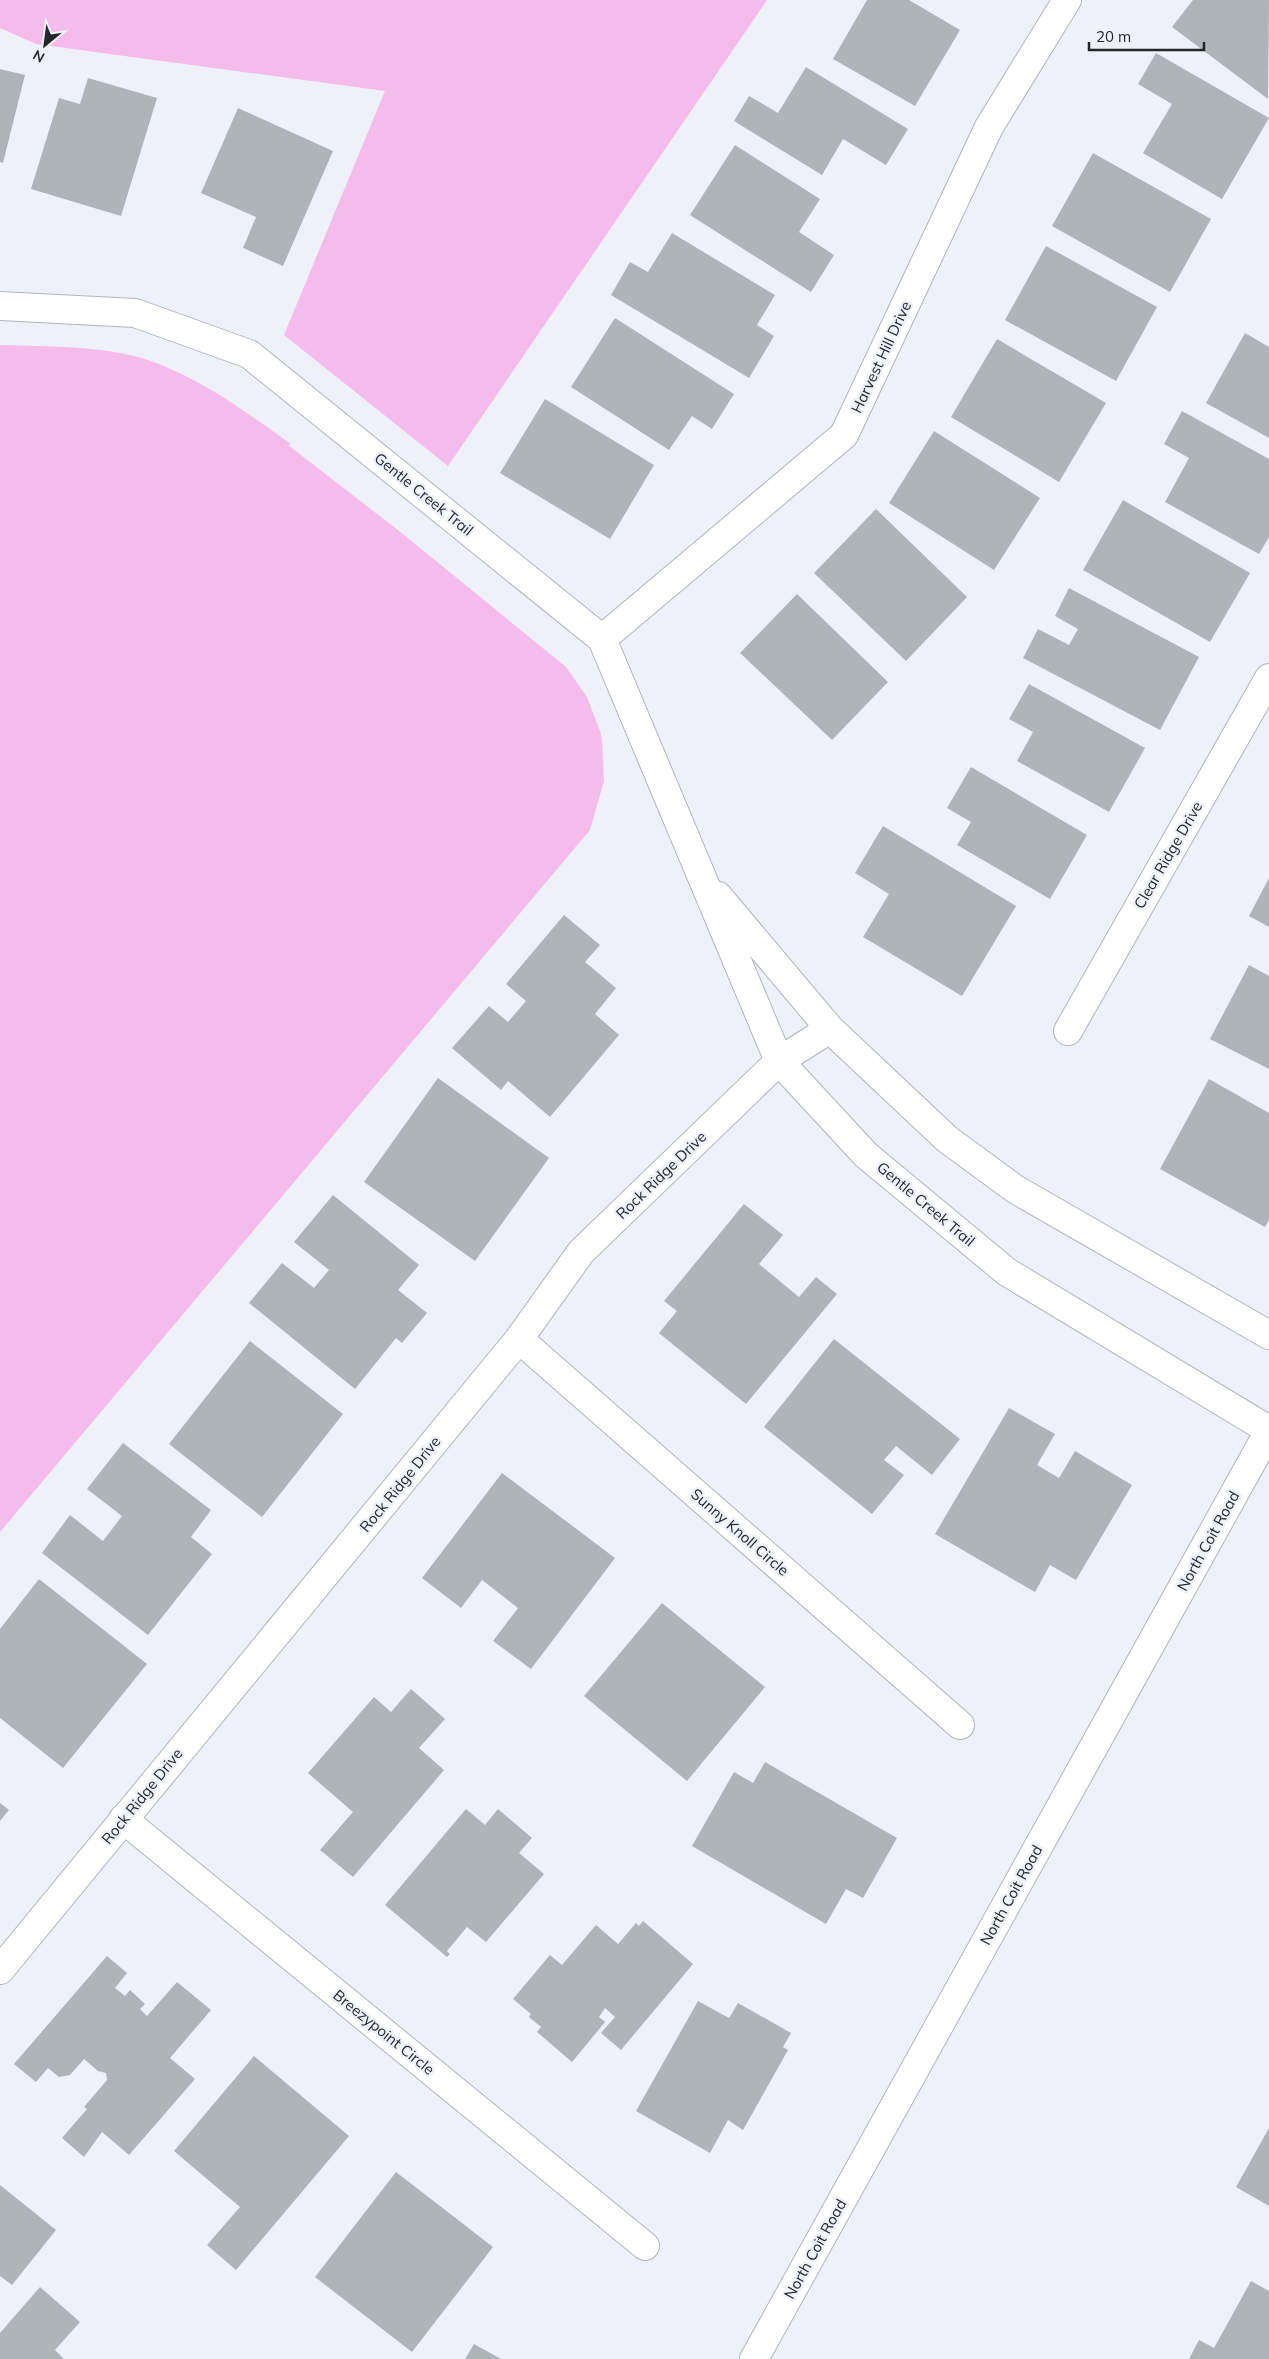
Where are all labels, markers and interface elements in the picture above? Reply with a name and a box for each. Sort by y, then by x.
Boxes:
north arrow [20,20,70,70]
scale bar [1089,20,1204,52]
text: 20 m [1096,27,1131,46]
text: N [30,46,48,67]
street label: Harvest Hill Drive [847,298,915,416]
street label: Gentle Creek Trail [371,448,477,540]
street label: Clear Ridge Drive [1130,798,1206,912]
street label: Rock Ridge Drive [612,1127,710,1223]
street label: Gentle Creek Trail [873,1158,979,1250]
street label: Rock Ridge Drive [355,1432,445,1536]
street label: Sunny Knoll Circle [687,1484,793,1580]
street label: North Coit Road [1173,1488,1243,1594]
street label: Rock Ridge Drive [97,1744,187,1848]
street label: North Coit Road [976,1842,1046,1948]
street label: Breezypoint Circle [329,1985,439,2079]
street label: North Coit Road [780,2196,850,2302]

